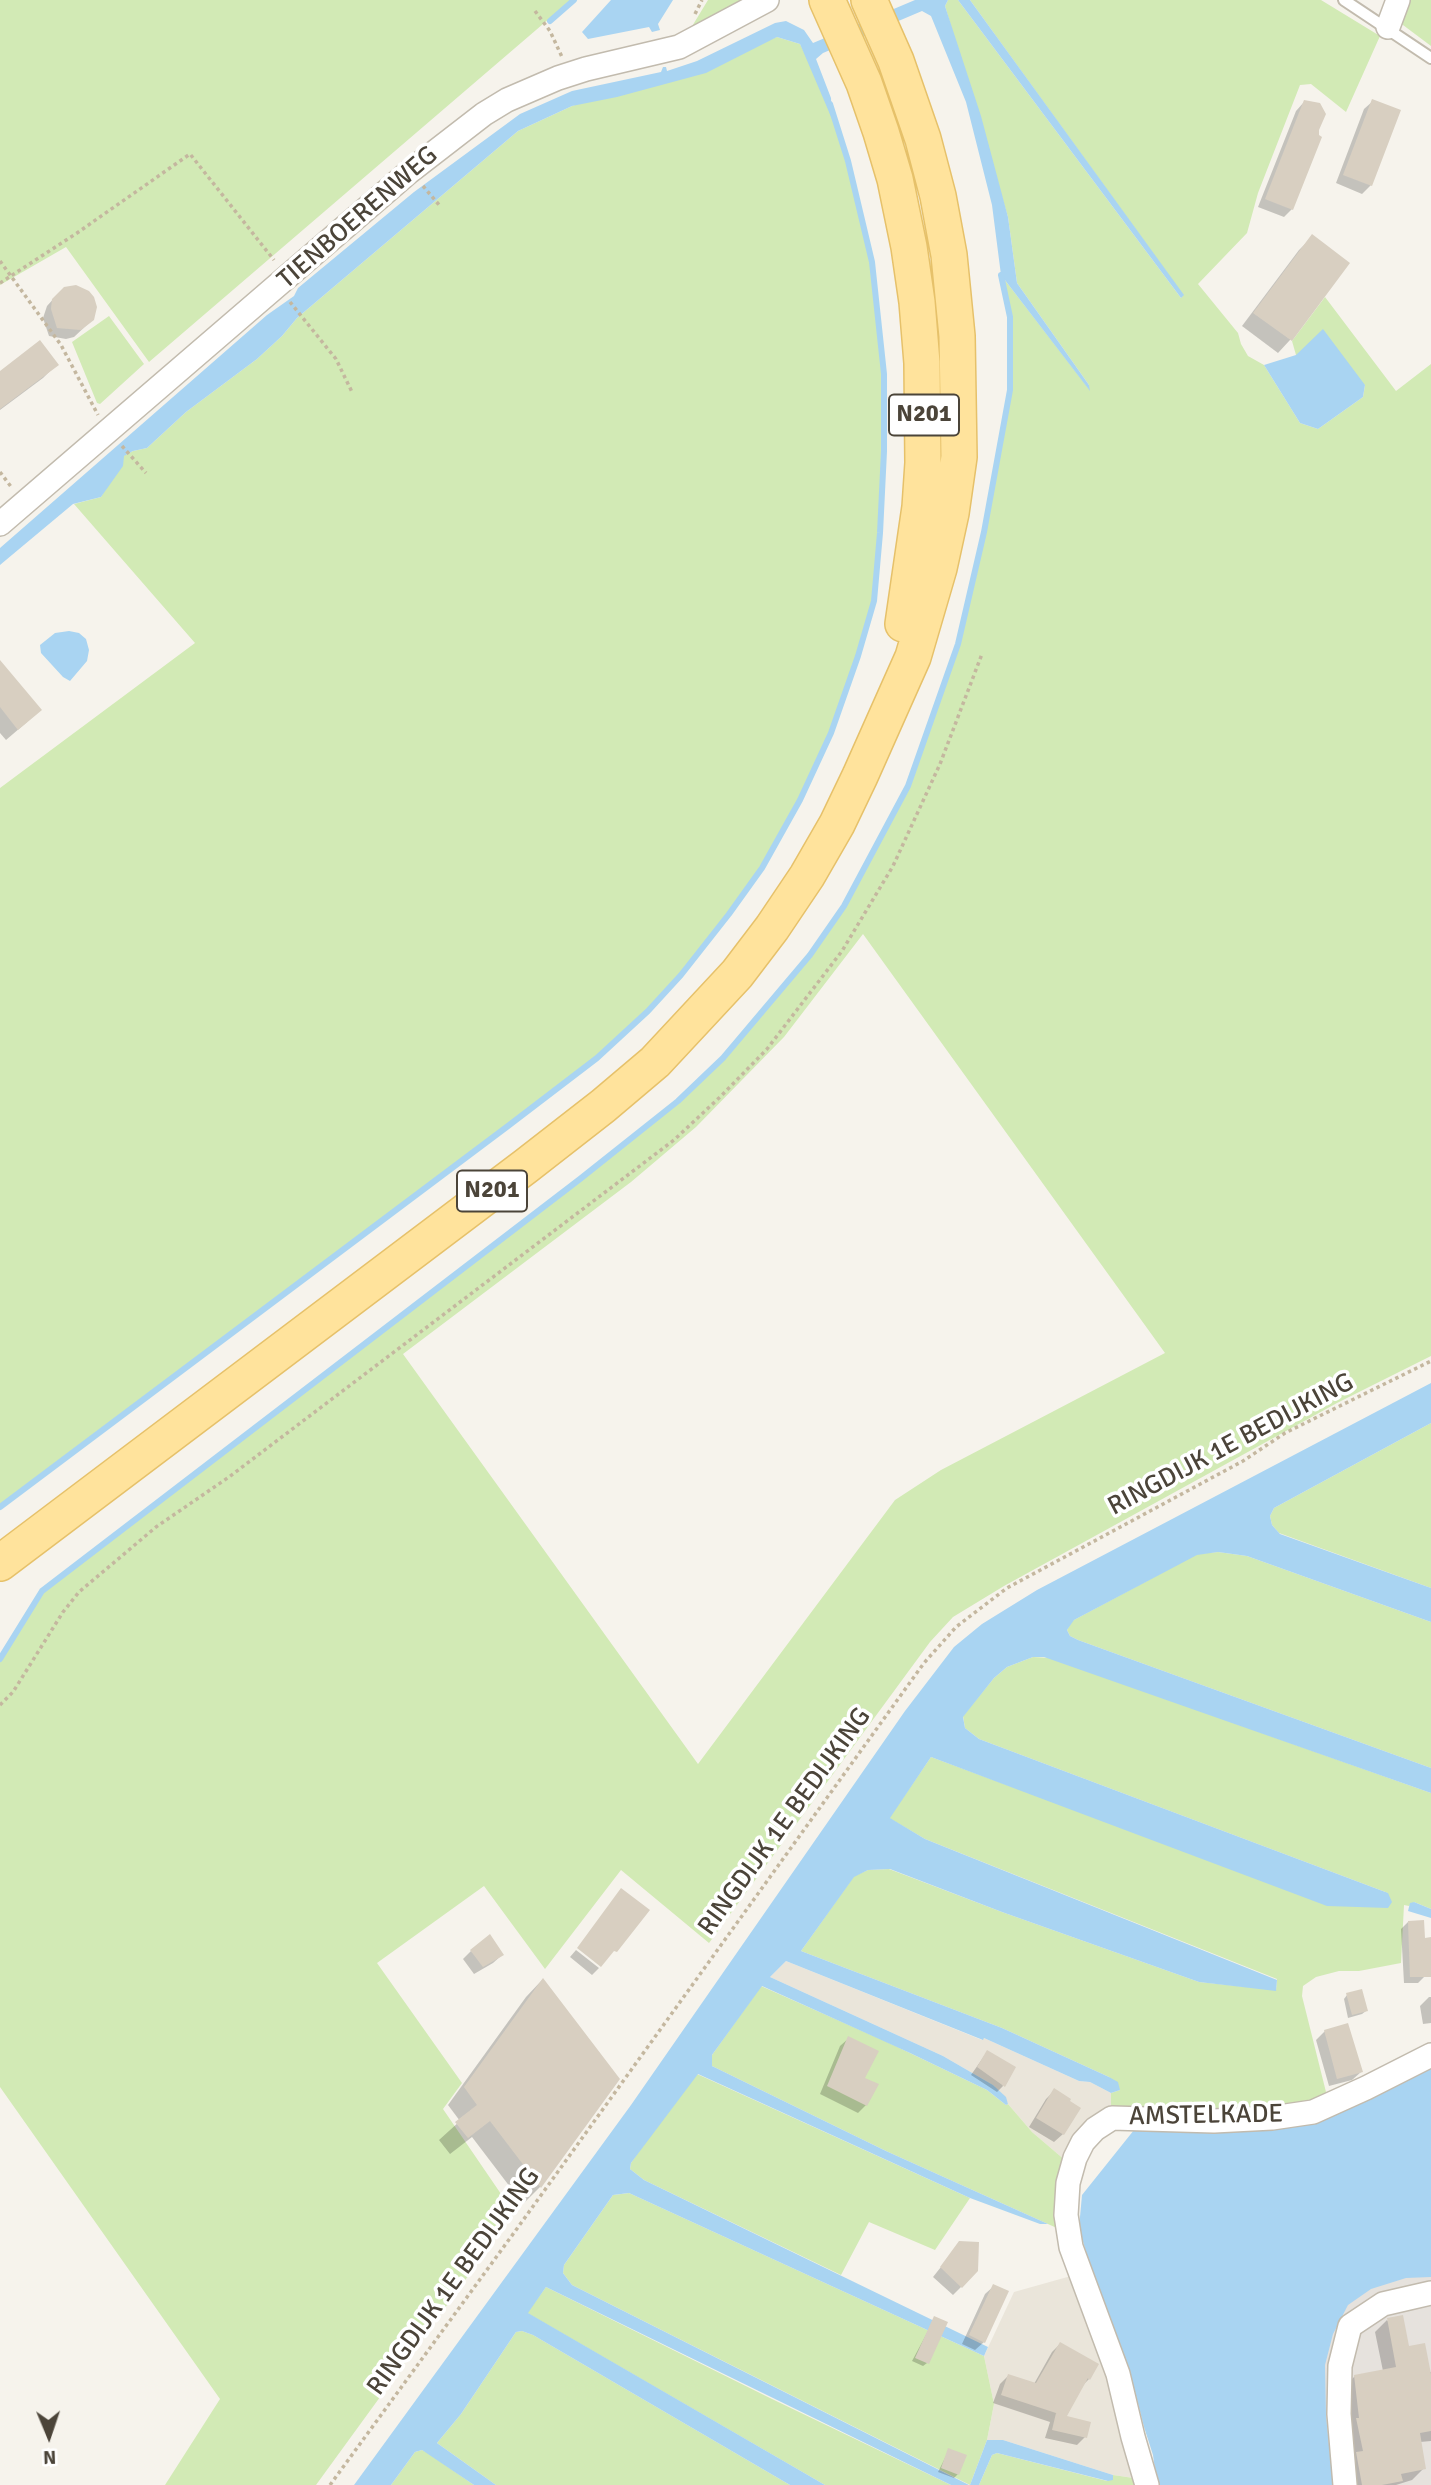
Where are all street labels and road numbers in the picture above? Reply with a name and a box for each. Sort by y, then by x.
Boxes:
street label: TIENBOERENWEG [272,140,444,296]
road number: N201 [889,394,959,436]
road number: N201 [457,1170,527,1212]
street label: RINGDIJK 1E BEDIJKING [1103,1367,1359,1523]
street label: RINGDIJK 1E BEDIJKING [692,1702,878,1942]
street label: AMSTELKADE [1129,2099,1283,2133]
street label: RINGDIJK 1E BEDIJKING [361,2162,547,2402]

